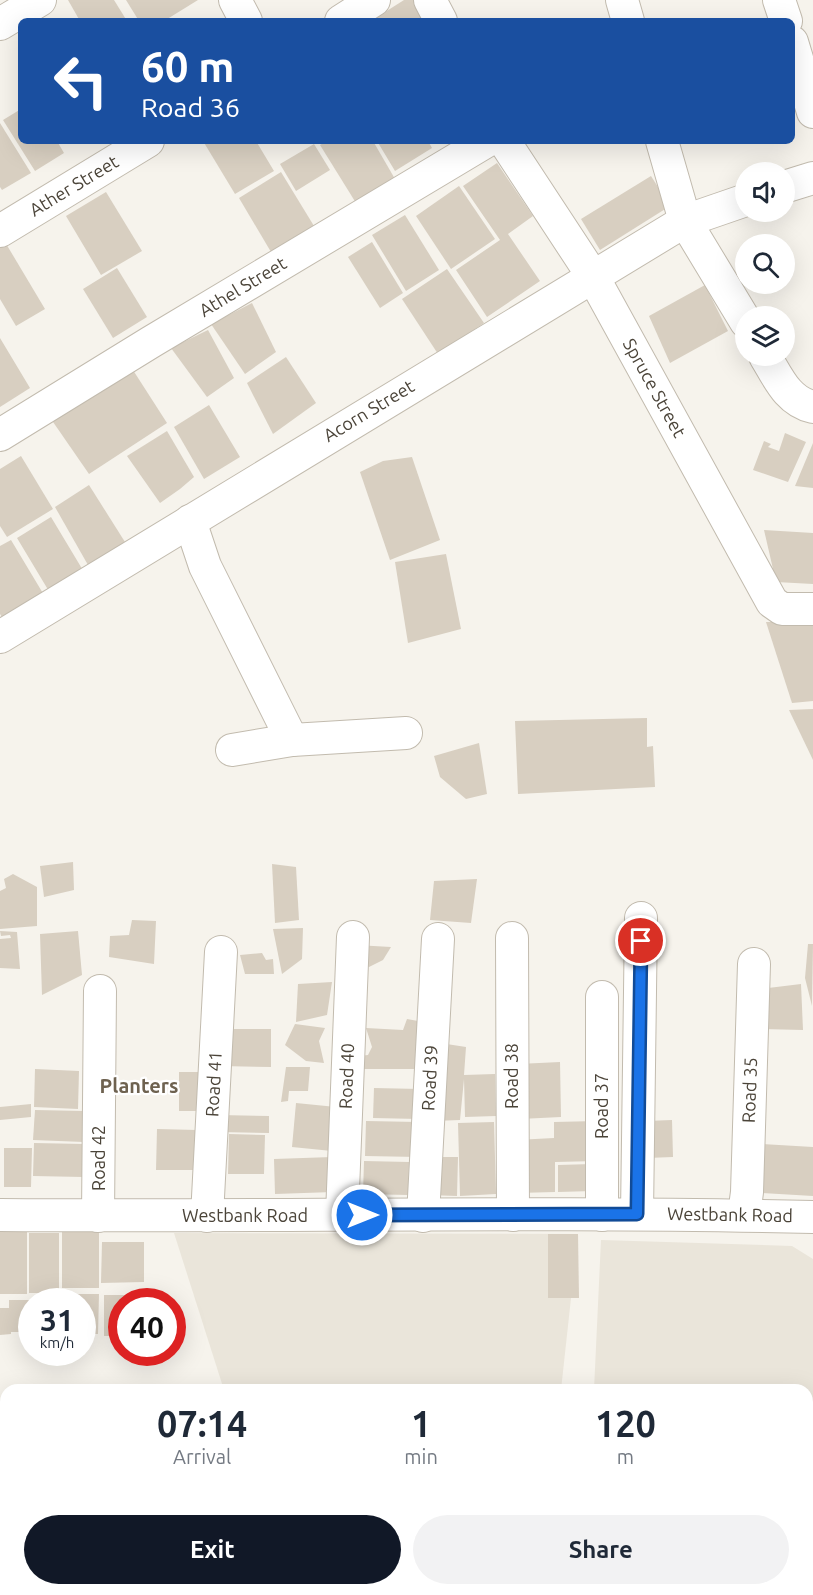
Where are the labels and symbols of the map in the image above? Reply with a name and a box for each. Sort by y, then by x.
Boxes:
street label: Ather Street [25,151,122,220]
street label: Athel Street [195,252,290,320]
street label: Spruce Street [620,335,690,440]
street label: Acorn Street [320,375,417,445]
pin [615,915,666,966]
street label: Road 40 [335,1043,357,1109]
street label: Road 38 [501,1043,521,1109]
street label: Road 39 [417,1045,441,1111]
street label: Road 41 [201,1051,225,1117]
street label: Road 35 [738,1057,760,1123]
street label: Road 37 [591,1073,611,1139]
district label: Planters [99,1074,179,1097]
street label: Road 42 [88,1125,108,1191]
position arrow [330,1183,394,1247]
street label: Westbank Road [667,1203,793,1225]
street label: Westbank Road [182,1205,308,1225]
speed limit sign: 40 [108,1288,186,1366]

